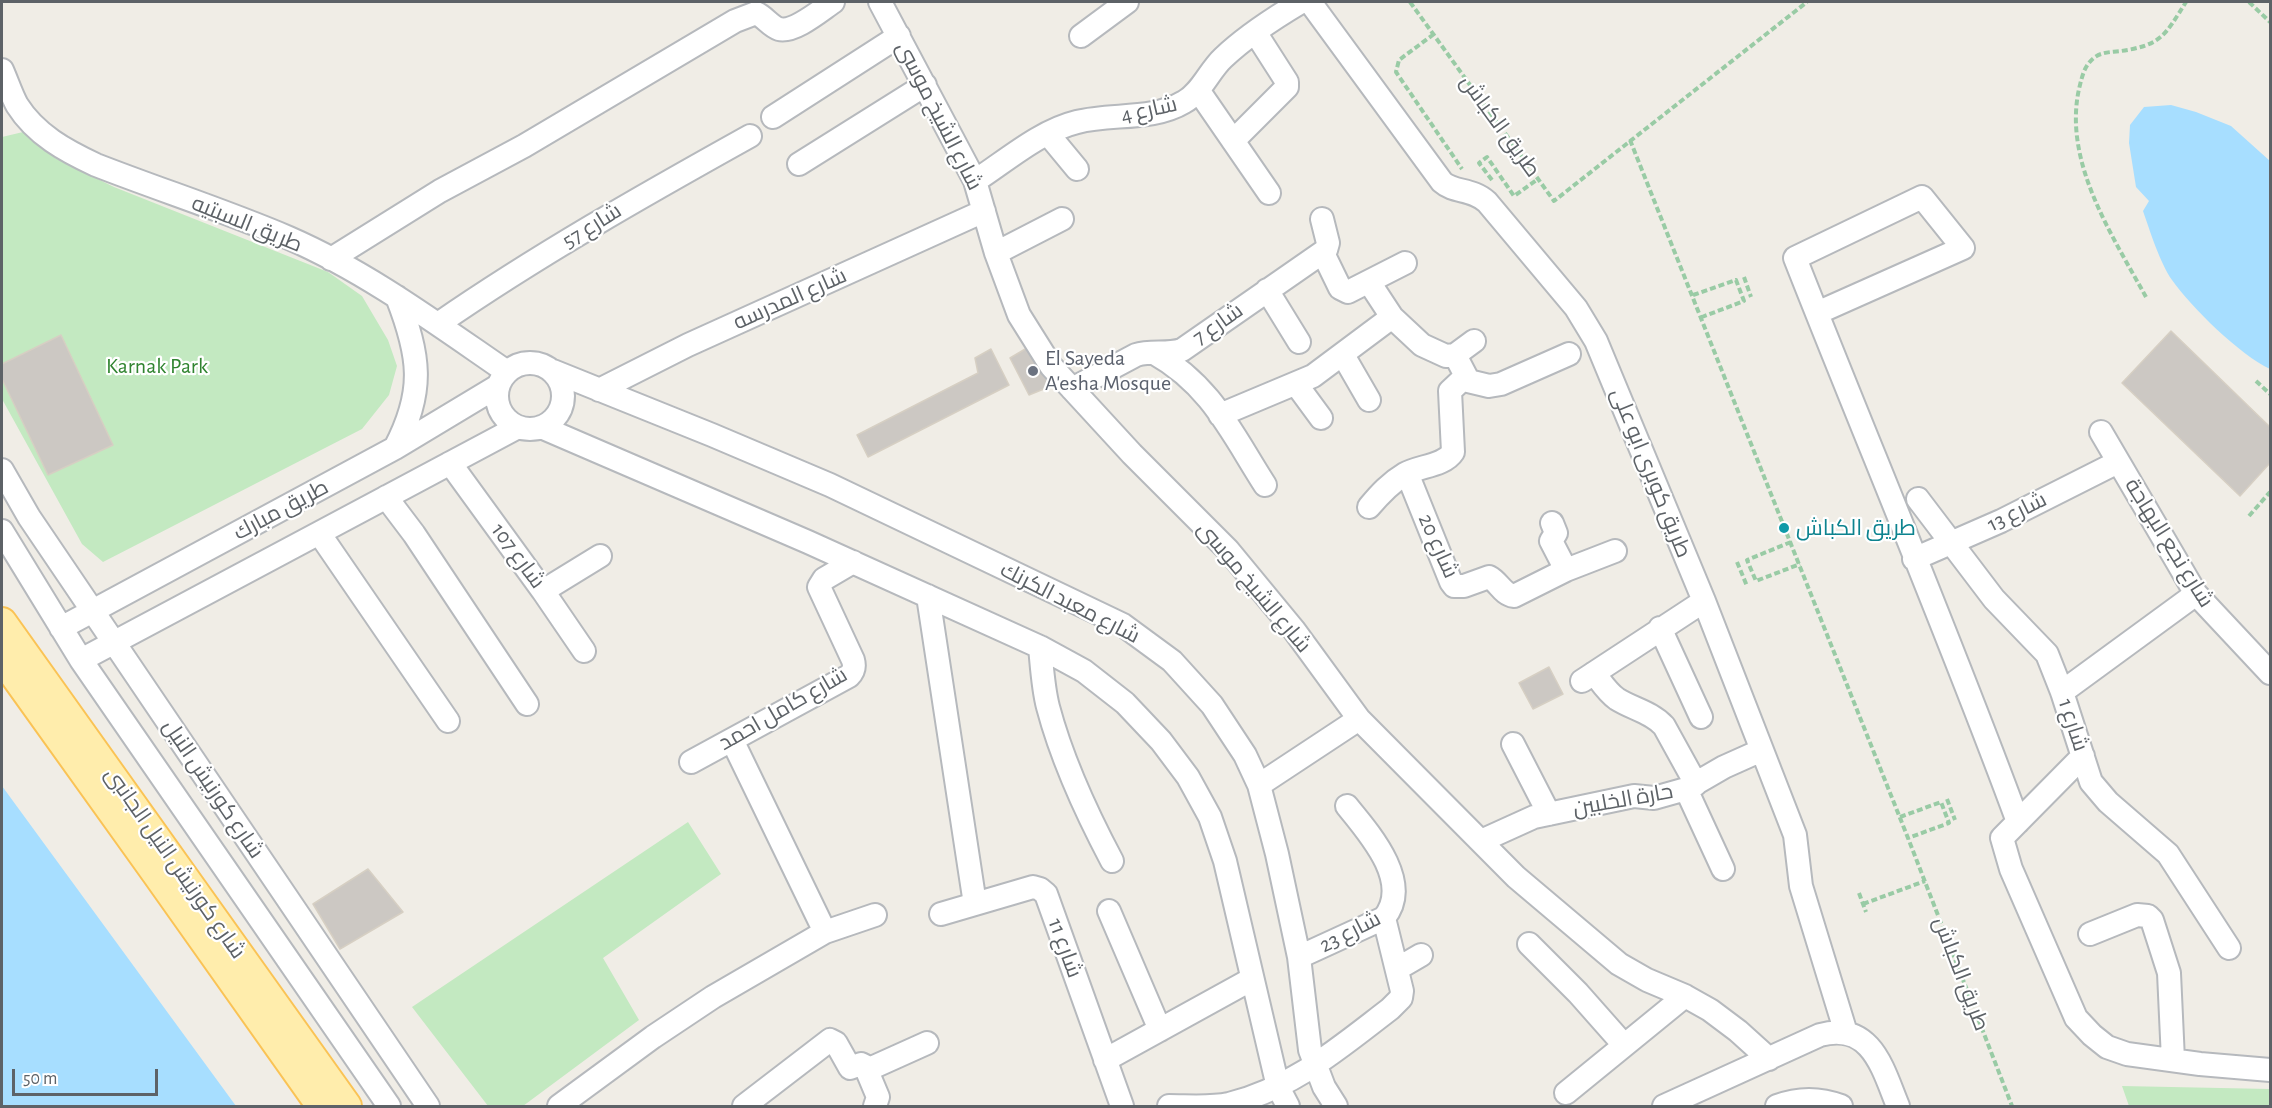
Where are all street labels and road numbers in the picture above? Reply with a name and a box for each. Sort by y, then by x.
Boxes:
street label: شارع الشيخ موسى [890,37,988,195]
street label: طريق الكباش [1454,70,1546,182]
street label: شارع 4 [1118,91,1180,129]
street label: طريق السبتيه [188,190,306,258]
street label: شارع 57 [558,198,626,254]
street label: شارع المدرسه [729,262,851,336]
street label: شارع 7 [1188,297,1248,351]
street label: طريق كوبرى ابو على [1605,384,1697,562]
street label: طريق مبارك [229,474,333,546]
street label: شارع نجع البهاجة [2119,474,2219,612]
street label: شارع 13 [1983,486,2051,538]
street label: شارع 20 [1412,510,1464,582]
street label: شارع الشيخ موسى [1191,516,1317,658]
street label: شارع 107 [485,518,551,594]
street label: شارع معبد الكرنك [996,556,1144,650]
street label: شارع كامل احمد [714,661,852,757]
street label: شارع 1 [2052,695,2094,755]
street label: شارع كورنيش النيل [157,714,269,864]
street label: شارع كورنيش النيل الجانبى [99,762,251,964]
street label: حارة الخلبين [1571,778,1675,822]
street label: شارع 23 [1315,905,1385,959]
street label: طريق الكباش [1927,913,1995,1035]
street label: شارع 11 [1042,915,1088,981]

